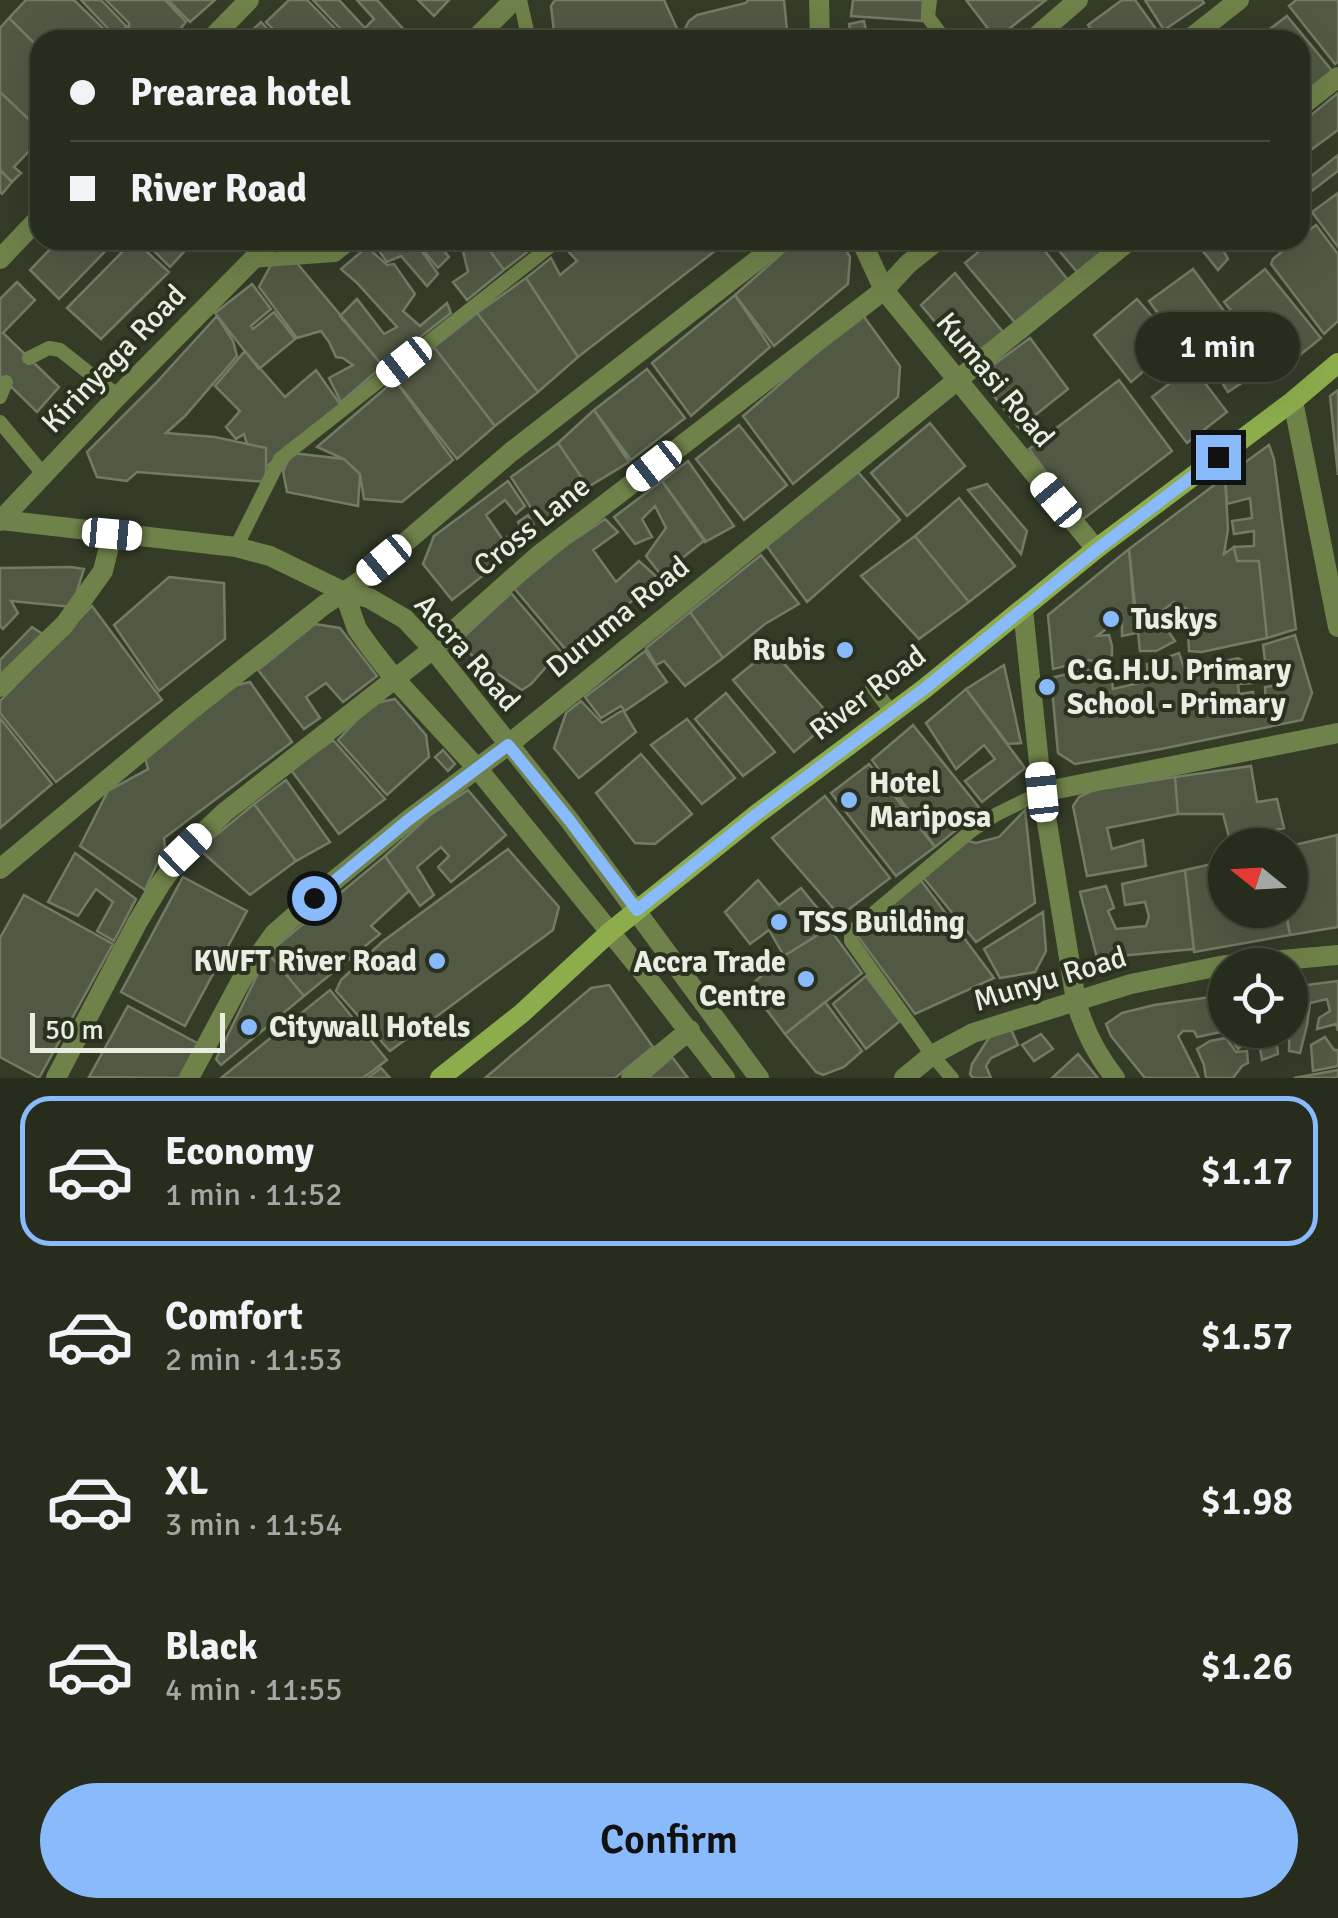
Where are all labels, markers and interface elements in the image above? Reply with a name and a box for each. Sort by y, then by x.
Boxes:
text: Prearea hotel [130,69,351,116]
text: River Road [130,165,307,212]
street label: Kirinyaga Road [34,277,194,441]
street label: Kumasi Road [928,305,1062,455]
callout: 1 min [1136,312,1300,382]
text: 1 min [1179,327,1256,366]
car [371,332,437,392]
route end [1196,435,1241,480]
car [621,436,687,496]
car [1025,467,1087,533]
street label: Cross Lane [466,468,598,584]
car [81,516,143,552]
car [351,529,417,591]
street label: Duruma Road [539,548,697,686]
street label: Accra Road [406,587,528,719]
place label: Tuskys [1131,601,1217,638]
marker: Tuskys [1100,608,1122,630]
place label: Rubis [752,632,825,669]
street label: River Road [803,637,933,749]
marker: Rubis [834,639,856,661]
place label: C.G.H.U. Primary School - Primary [1067,652,1291,723]
marker: C.G.H.U. Primary School - Primary [1036,676,1058,698]
car [1024,761,1060,823]
place label: Hotel Mariposa [869,765,991,836]
marker: Hotel Mariposa [838,789,860,811]
car [153,818,217,882]
north arrow [1208,828,1308,928]
map controls [1208,828,1308,1048]
route start [292,876,337,921]
place label: TSS Building [799,904,965,941]
marker: TSS Building [768,911,790,933]
street label: Munyu Road [969,938,1131,1020]
place label: KWFT River Road [194,943,417,980]
place label: Accra Trade Centre [633,944,786,1015]
button: locate [1208,948,1308,1048]
marker: KWFT River Road [426,950,448,972]
marker: Accra Trade Centre [795,968,817,990]
scale bar [30,1008,225,1052]
place label: Citywall Hotels [269,1009,470,1046]
text: 50 m [45,1013,104,1047]
marker: Citywall Hotels [238,1016,260,1038]
icon: car [45,1126,135,1216]
text: Economy [165,1128,314,1175]
text: $1.17 [1200,1148,1293,1195]
text: 1 min · 11:52 [165,1175,343,1214]
icon: car [45,1291,135,1381]
text: Comfort [165,1293,303,1340]
text: $1.57 [1200,1313,1293,1360]
text: 2 min · 11:53 [165,1340,343,1379]
icon: car [45,1456,135,1546]
text: XL [165,1458,208,1505]
text: $1.98 [1200,1478,1293,1525]
text: 3 min · 11:54 [165,1505,343,1544]
icon: car [45,1621,135,1711]
text: Black [165,1623,258,1670]
text: $1.26 [1200,1643,1293,1690]
text: 4 min · 11:55 [165,1670,343,1709]
button: Confirm [40,1783,1298,1898]

